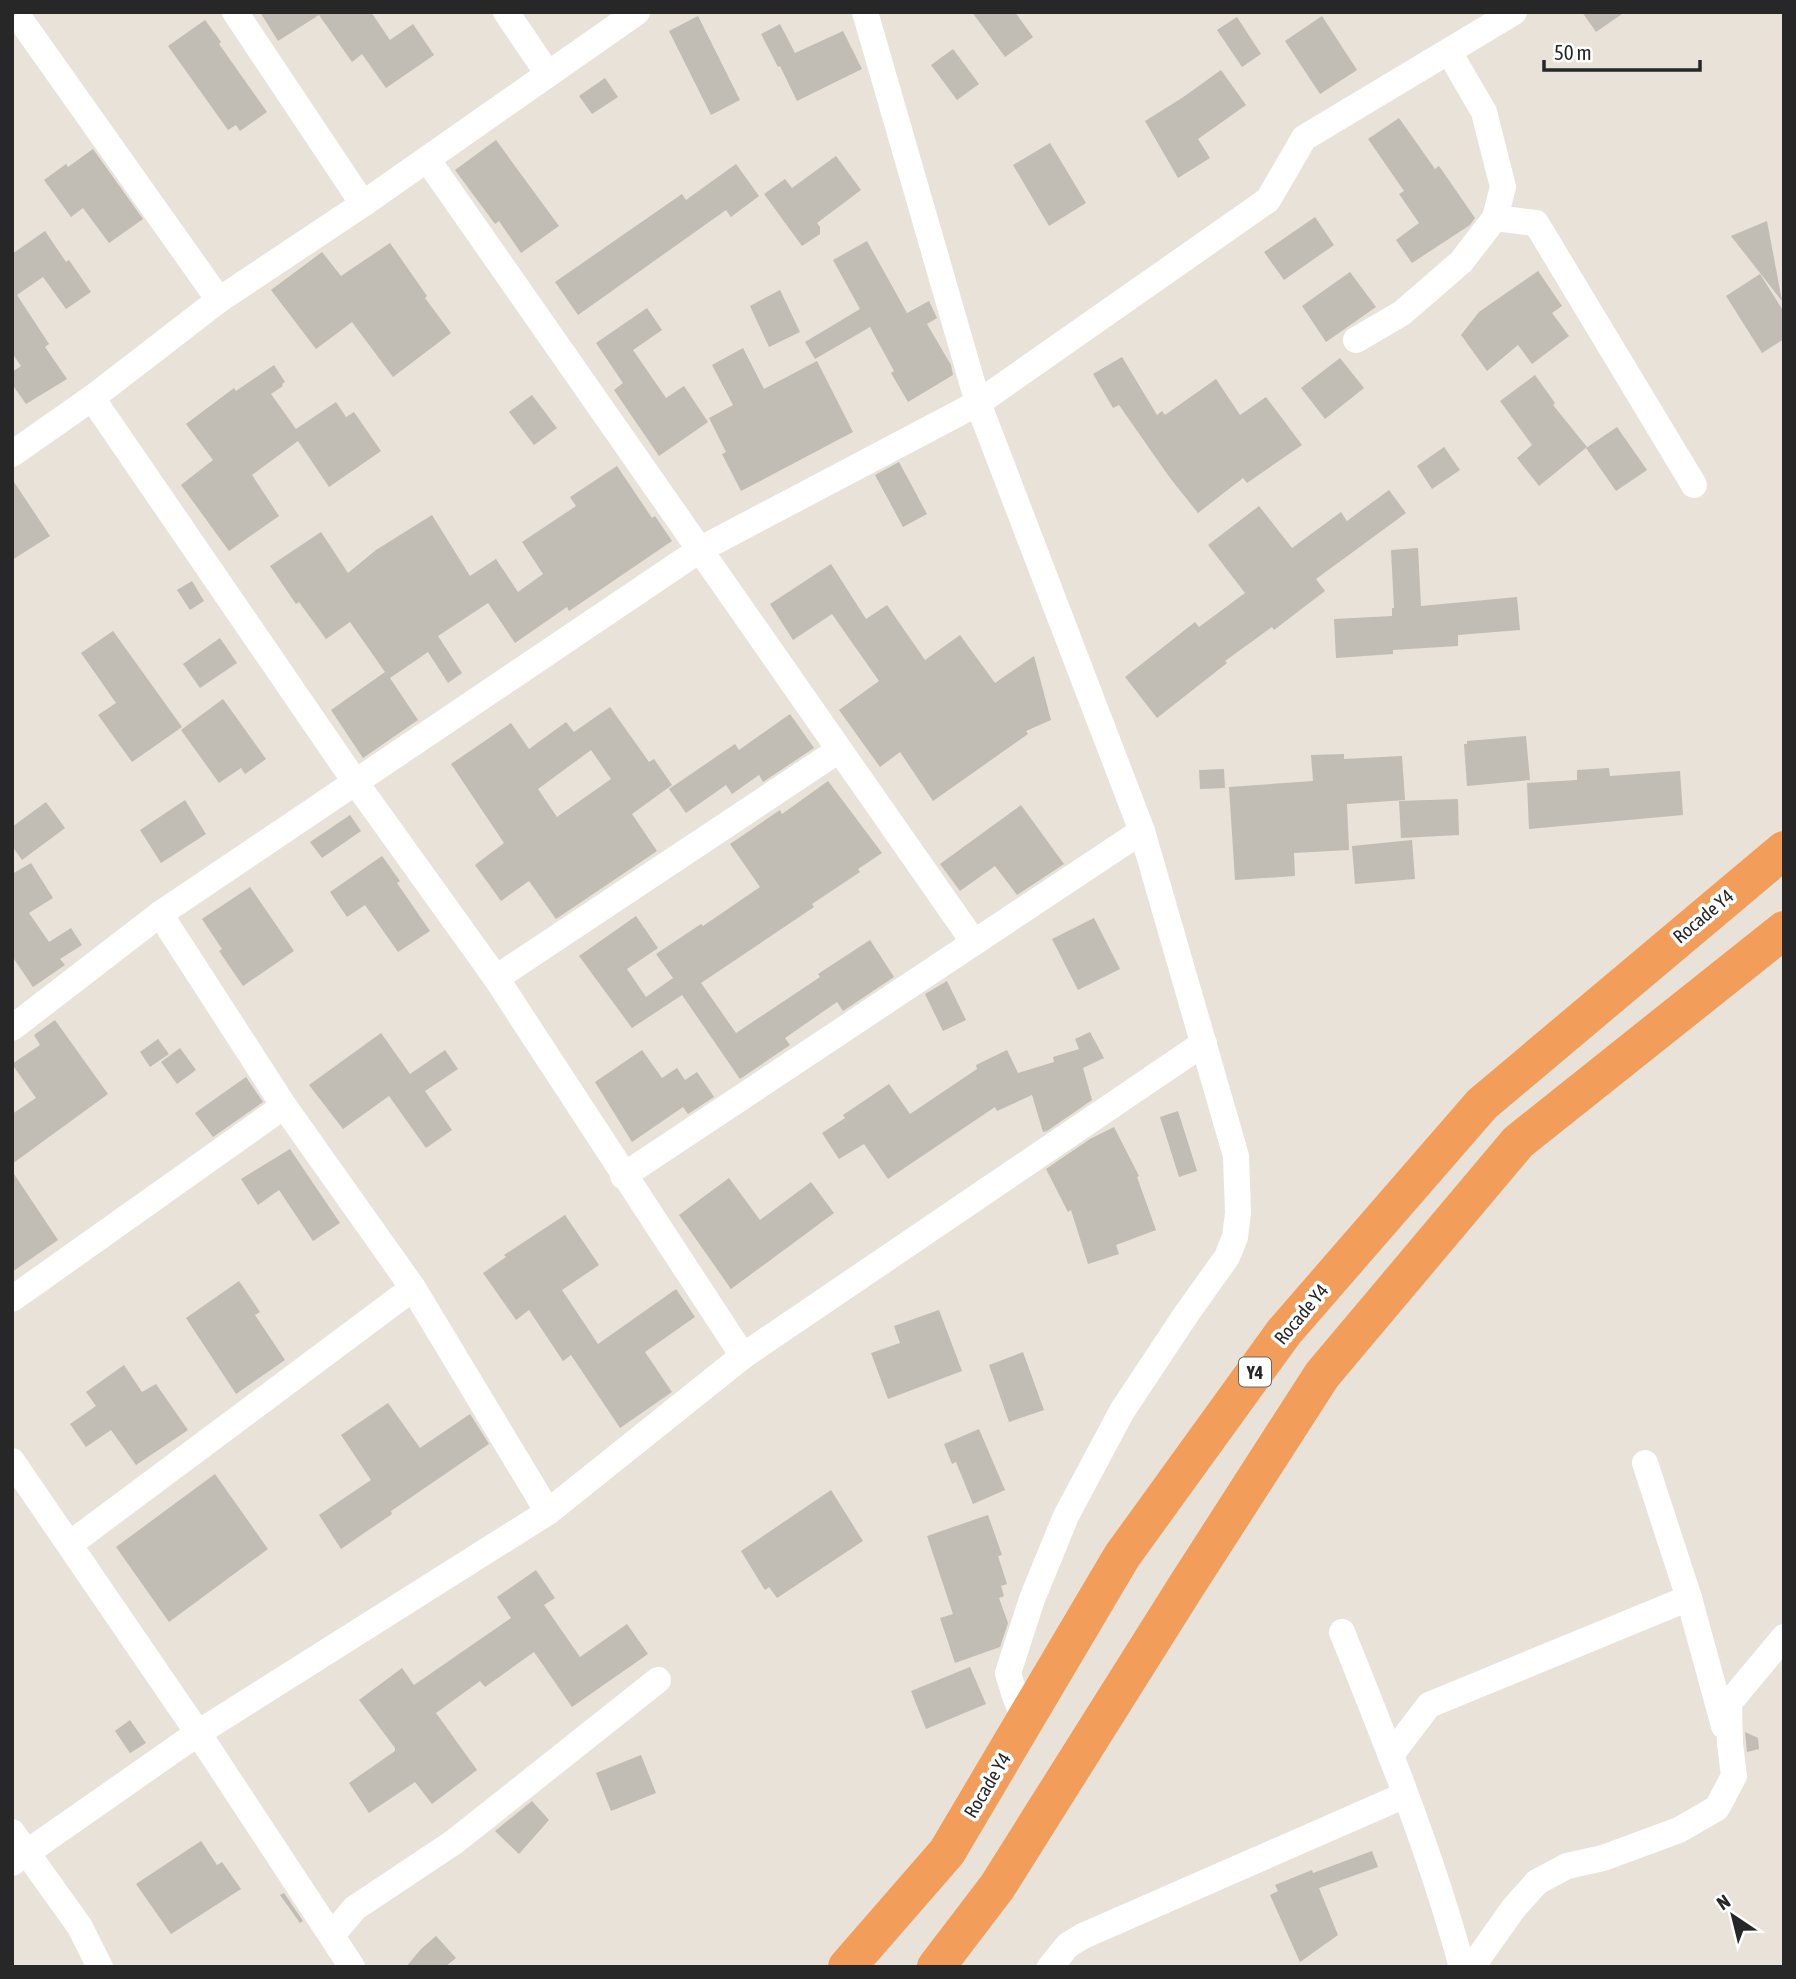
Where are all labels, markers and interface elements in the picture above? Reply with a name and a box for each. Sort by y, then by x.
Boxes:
scale bar [1544,28,1700,72]
text: 50 m [1554,40,1592,64]
street label: Rocade Y4 [1668,884,1738,948]
street label: Rocade Y4 [1269,1279,1333,1349]
road number: Y4 [1239,1358,1271,1386]
street label: Rocade Y4 [959,1748,1015,1821]
north arrow [1698,1881,1768,1951]
text: N [1712,1890,1734,1914]

